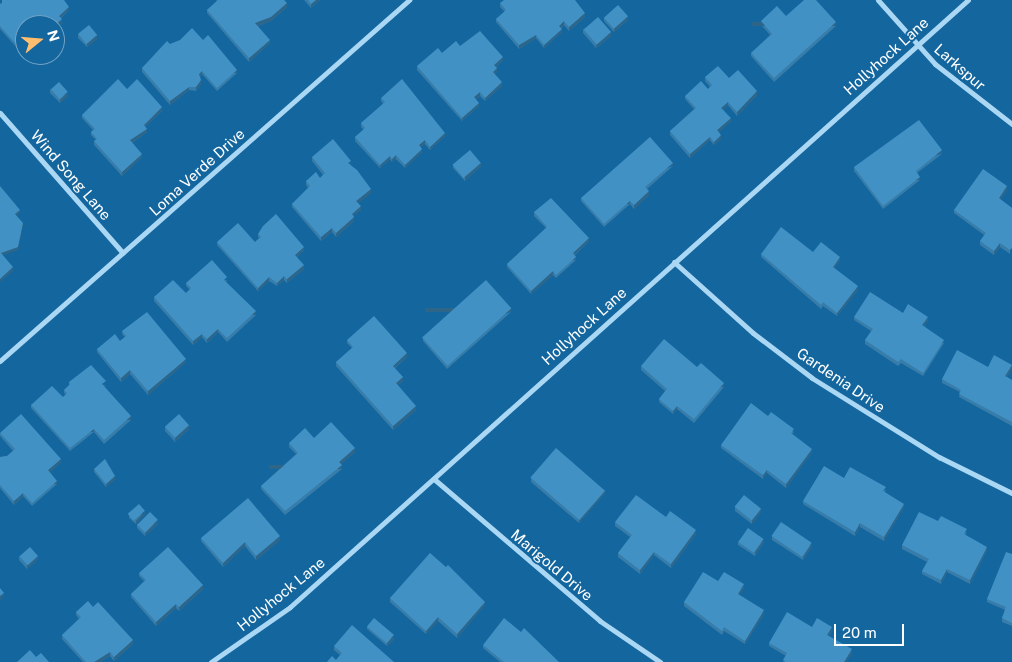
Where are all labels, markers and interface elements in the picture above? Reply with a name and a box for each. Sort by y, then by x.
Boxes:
street label: Hollyhock Lane [840,13,932,99]
north arrow [15,15,65,65]
text: N [44,28,63,43]
street label: Larkspur [931,40,989,94]
street label: Loma Verde Drive [146,124,248,220]
street label: Wind Song Lane [27,126,115,224]
street label: Hollyhock Lane [538,283,630,369]
street label: Gardenia Drive [793,344,889,416]
street label: Marigold Drive [507,526,597,604]
street label: Hollyhock Lane [234,553,328,635]
scale bar [837,614,907,646]
text: 20 m [842,624,877,641]

